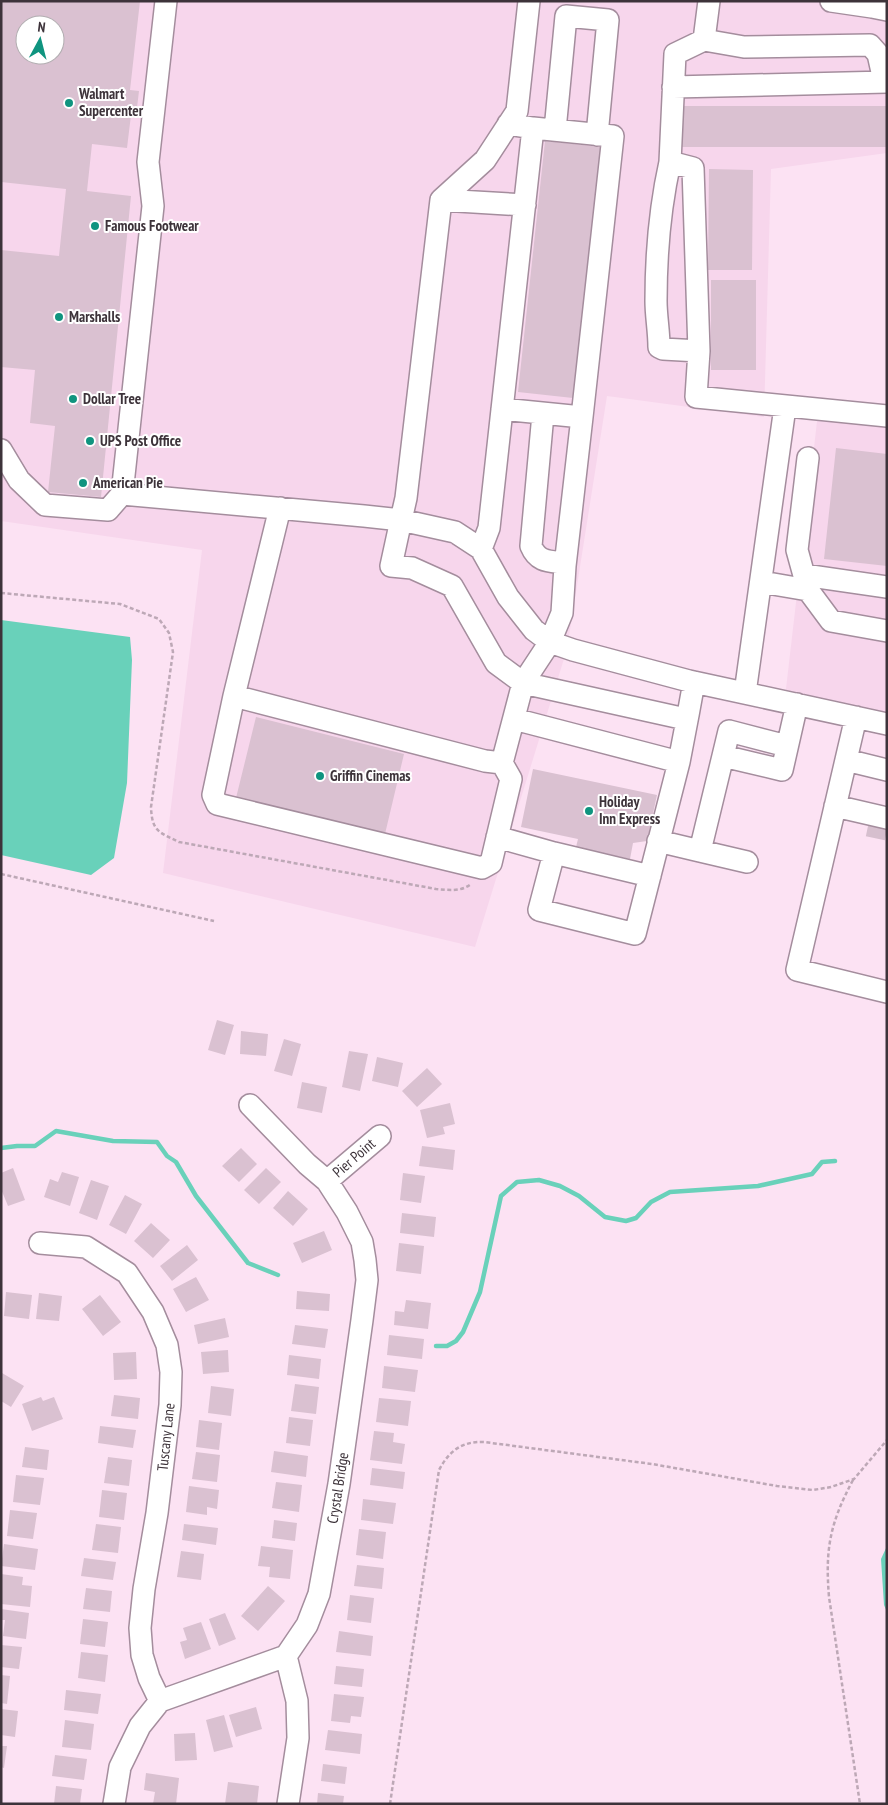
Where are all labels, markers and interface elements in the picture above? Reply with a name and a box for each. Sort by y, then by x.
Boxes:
north arrow [15,15,65,65]
text: N [37,18,46,36]
place label: Walmart Supercenter [78,84,144,120]
marker: Walmart Supercenter [63,97,75,109]
place label: Famous Footwear [105,216,199,235]
marker: Famous Footwear [89,220,101,232]
place label: Marshalls [69,307,120,326]
marker: Marshalls [53,311,65,323]
place label: Dollar Tree [83,389,141,408]
marker: Dollar Tree [67,393,79,405]
place label: UPS Post Office [100,431,181,450]
marker: UPS Post Office [84,435,96,447]
place label: American Pie [92,473,163,492]
marker: American Pie [77,477,89,489]
place label: Griffin Cinemas [330,766,411,785]
marker: Griffin Cinemas [314,770,326,782]
place label: Holiday Inn Express [599,792,660,828]
marker: Holiday Inn Express [583,805,595,817]
street label: Pier Point [328,1134,379,1181]
street label: Tuscany Lane [152,1402,179,1472]
street label: Crystal Bridge [322,1451,353,1525]

